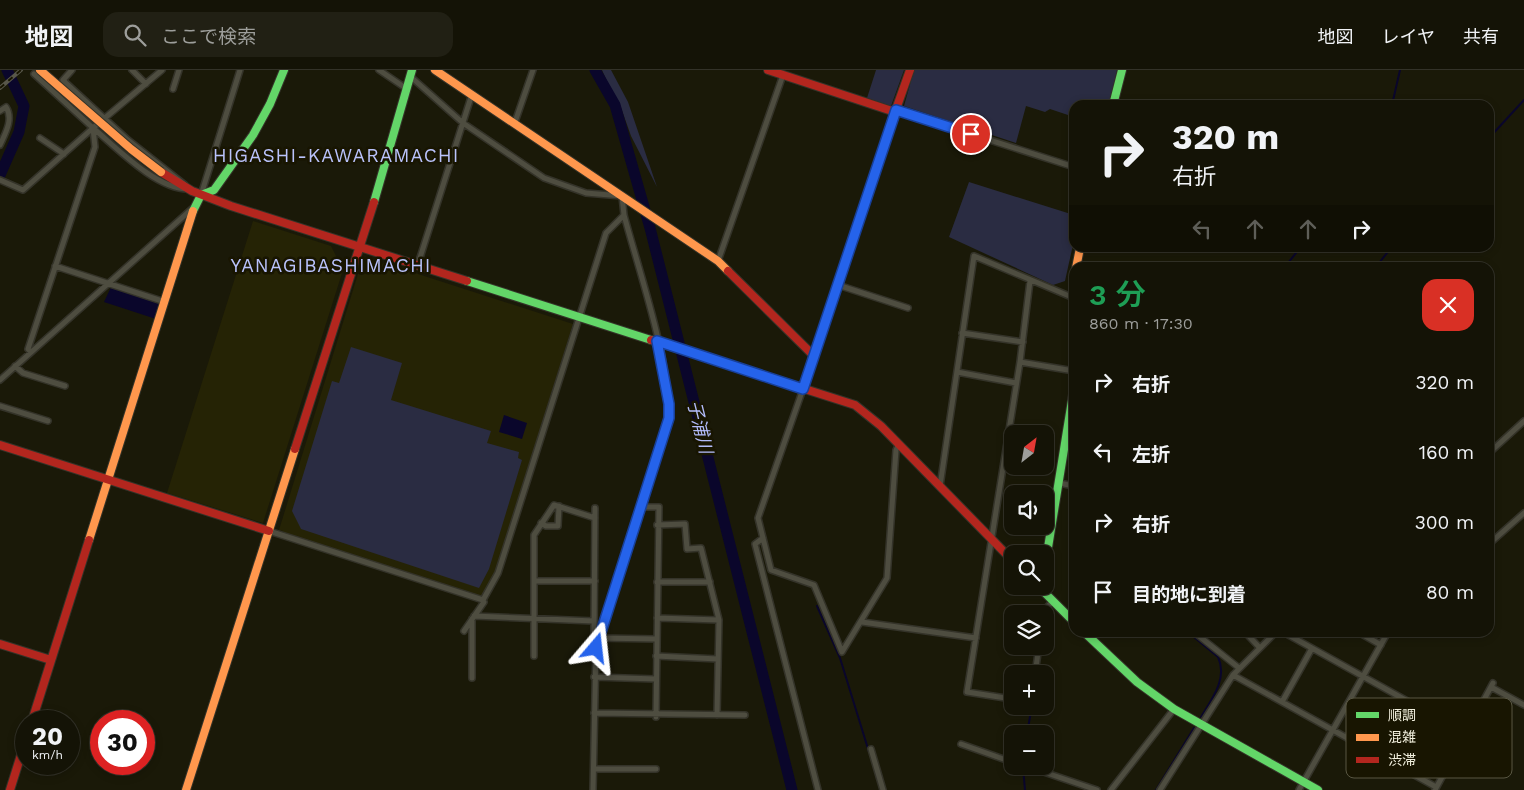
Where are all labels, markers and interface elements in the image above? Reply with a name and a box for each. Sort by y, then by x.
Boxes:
search box [103,12,453,57]
icon: search [121,21,149,49]
text: 地図 [25,23,73,51]
text: ここで検索 [161,25,256,48]
text: 地図 [1318,26,1354,47]
text: レイヤ [1382,26,1435,47]
text: 共有 [1463,26,1499,47]
pin [950,113,992,155]
text: 320 m [1172,116,1279,158]
icon: arrive [957,120,985,148]
icon: right [1089,120,1154,185]
district label: HIGASHI-KAWARAMACHI [213,144,459,167]
text: 右折 [1172,164,1216,189]
icon: left [1188,215,1216,243]
icon: ahead [1241,215,1269,243]
icon: ahead [1294,215,1322,243]
icon: right [1347,215,1375,243]
district label: YANAGIBASHIMACHI [231,254,431,277]
text: 3 分 [1089,277,1146,312]
button: close [1422,279,1474,331]
text: 860 m · 17:30 [1089,314,1193,333]
icon: right [1089,368,1117,396]
text: 320 m [1415,371,1474,394]
text: 右折 [1132,373,1170,396]
water label: 子浦川 [684,398,718,458]
north arrow [1004,425,1054,475]
map controls [1004,425,1054,775]
icon: left [1089,438,1117,466]
text: 160 m [1419,441,1474,464]
text: 左折 [1132,443,1170,466]
button: sound [1004,485,1054,535]
icon: right [1089,508,1117,536]
text: 300 m [1415,511,1474,534]
text: 右折 [1132,513,1170,536]
button: search [1004,545,1054,595]
icon: arrive [1089,578,1117,606]
text: 80 m [1426,581,1474,604]
text: 目的地に到着 [1132,583,1246,606]
button: layers [1004,605,1054,655]
position arrow [569,621,621,673]
button: + [1004,665,1054,715]
legend [1346,698,1512,778]
text: 順調 [1388,707,1416,723]
speed limit sign: 30 [90,710,155,775]
text: 20 [32,722,63,751]
button: − [1004,725,1054,775]
text: 混雑 [1388,729,1416,745]
text: km/h [32,748,63,762]
text: 渋滞 [1388,752,1416,768]

